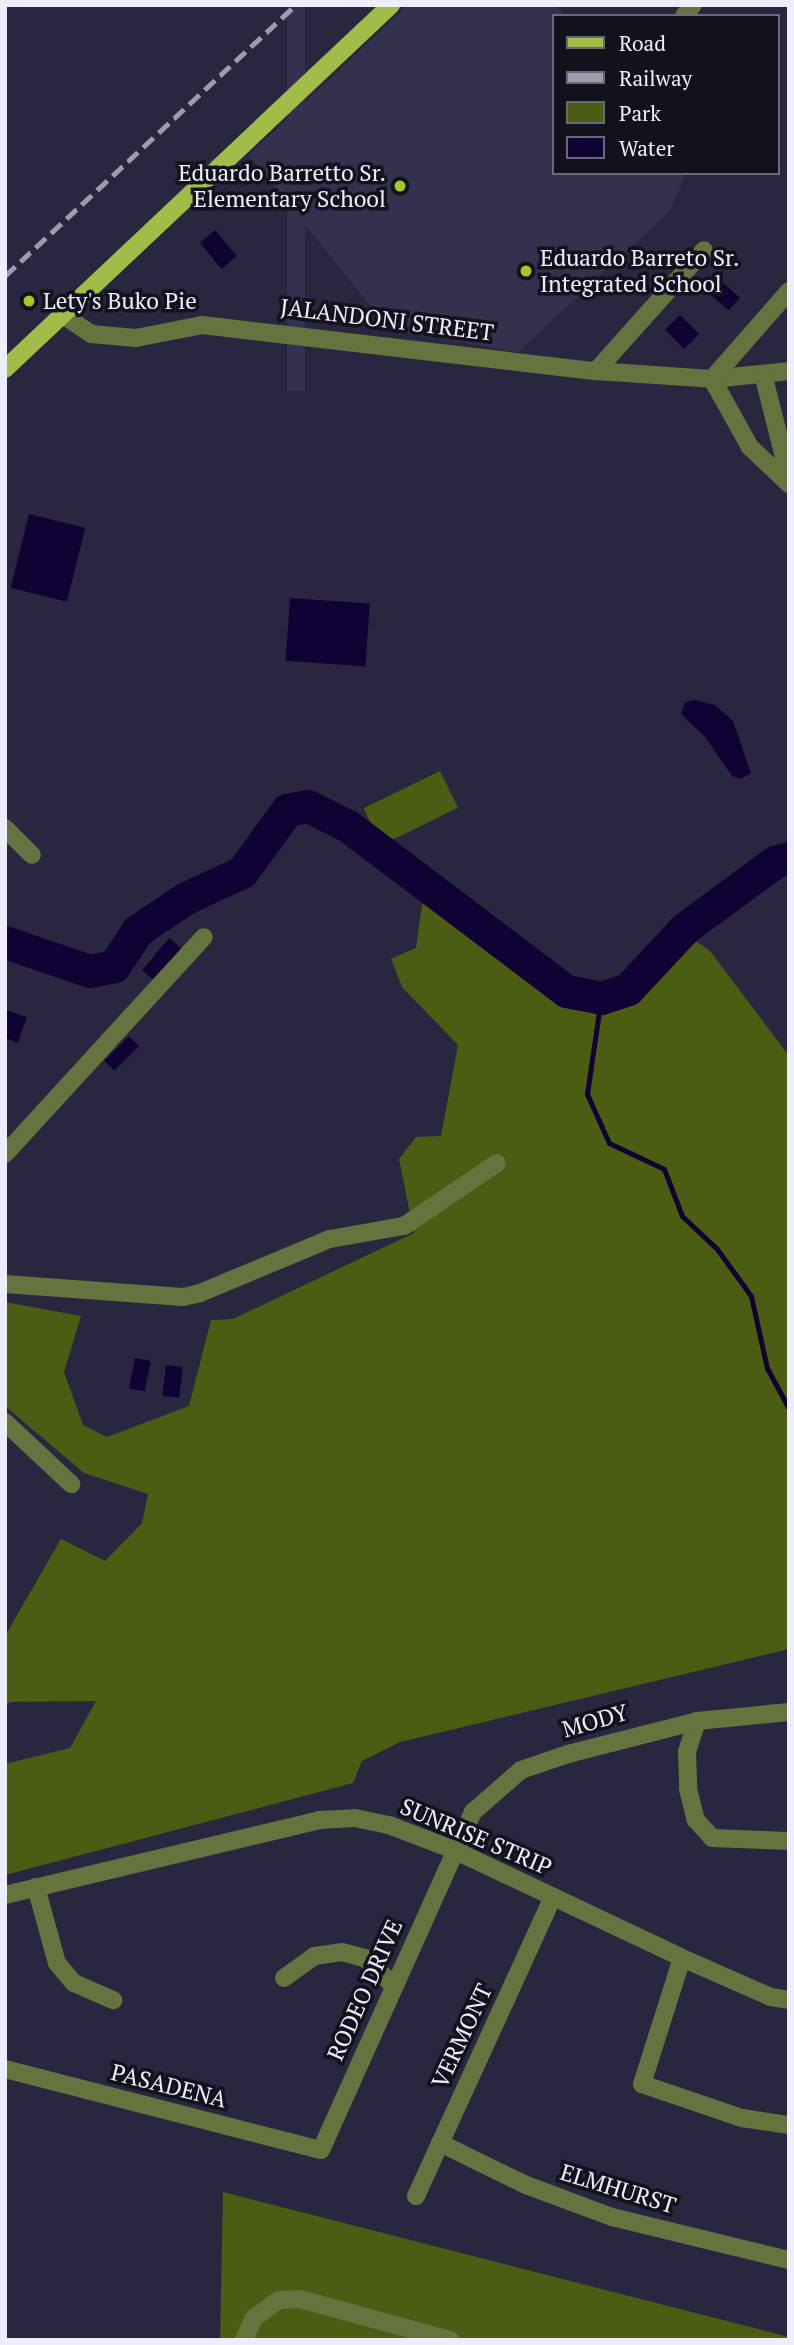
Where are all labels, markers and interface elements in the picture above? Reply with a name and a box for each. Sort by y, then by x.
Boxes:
legend [552,14,780,175]
text: Road [619,29,666,57]
text: Railway [619,64,692,92]
text: Park [619,99,661,127]
text: Water [619,134,674,162]
place label: Eduardo Barretto Sr. Elementary School [178,159,386,213]
marker: Eduardo Barretto Sr. Elementary School [392,178,408,194]
place label: Eduardo Barreto Sr. Integrated School [540,244,739,298]
marker: Eduardo Barreto Sr. Integrated School [518,263,534,279]
place label: Lety's Buko Pie [43,287,197,315]
marker: Lety's Buko Pie [21,293,37,309]
street label: JALANDONI STREET [279,293,495,347]
street label: MODY [559,1698,631,1744]
street label: SUNRISE STRIP [396,1793,556,1881]
street label: RODEO DRIVE [322,1915,408,2065]
street label: VERMONT [426,1980,498,2092]
street label: PASADENA [108,2058,230,2114]
street label: ELMHURST [557,2158,679,2220]

